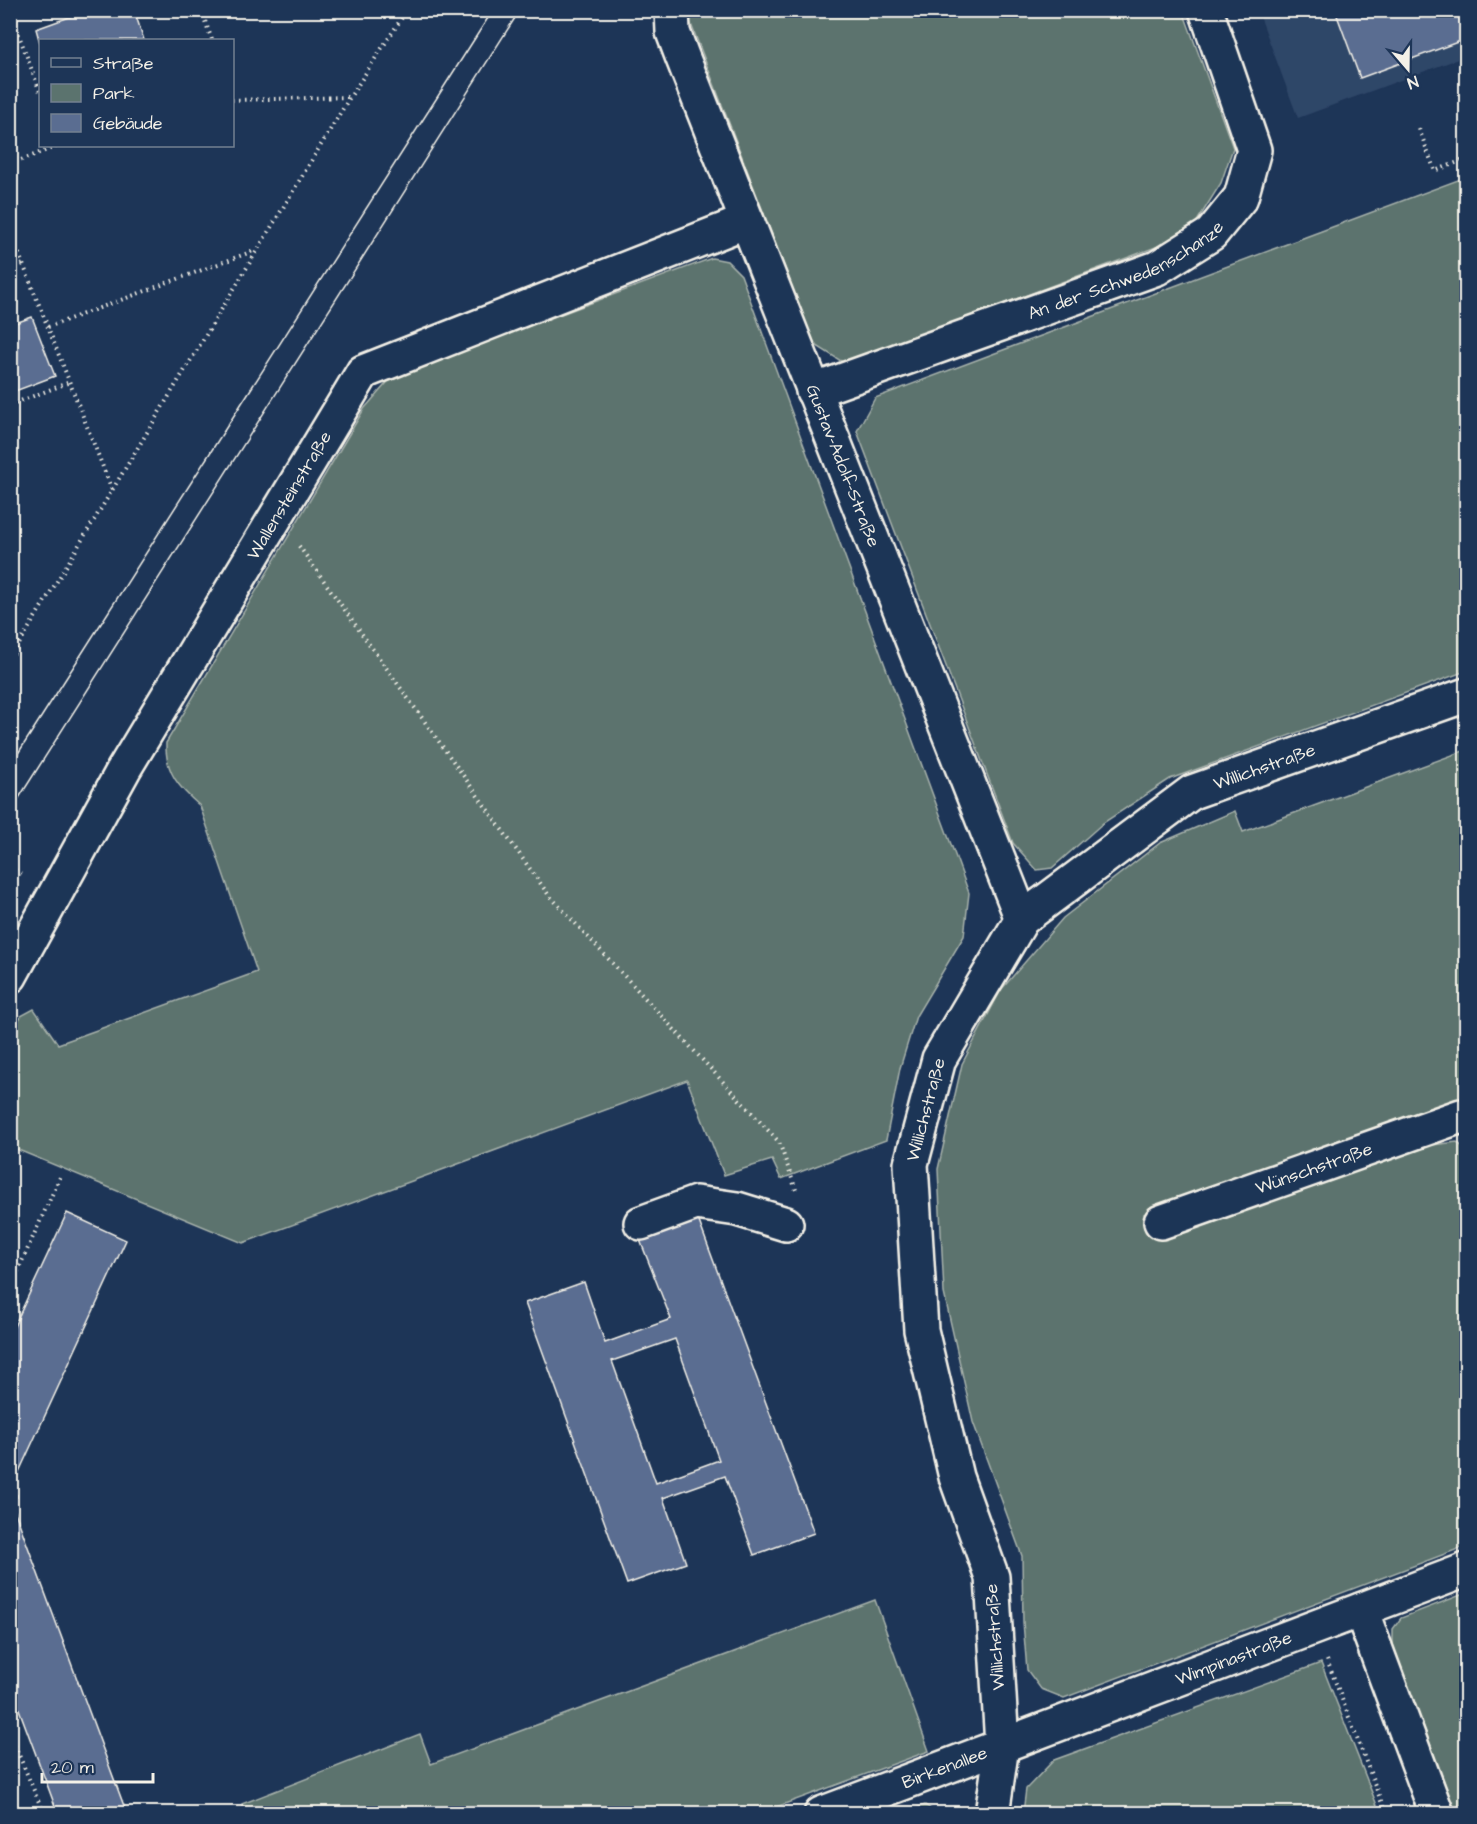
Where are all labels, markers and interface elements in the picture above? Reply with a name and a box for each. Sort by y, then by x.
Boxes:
legend [39,39,234,147]
north arrow [1378,39,1438,99]
text: Straße [93,51,154,76]
text: N [1404,70,1421,94]
text: Park [93,81,135,106]
text: Gebäude [93,111,163,136]
street label: An der Schwedenschanze [1024,215,1230,326]
street label: Gustav-Adolf-Straße [800,381,887,551]
street label: Wallensteinstraße [240,426,337,564]
street label: Willichstraße [1210,737,1319,796]
street label: Willichstraße [900,1055,951,1164]
street label: Wünschstraße [1252,1136,1376,1200]
street label: Willichstraße [979,1583,1011,1691]
street label: Wimpinastraße [1172,1624,1295,1691]
street label: Birkenallee [898,1740,991,1795]
scale bar [42,1746,153,1784]
text: 20 m [51,1755,94,1780]

